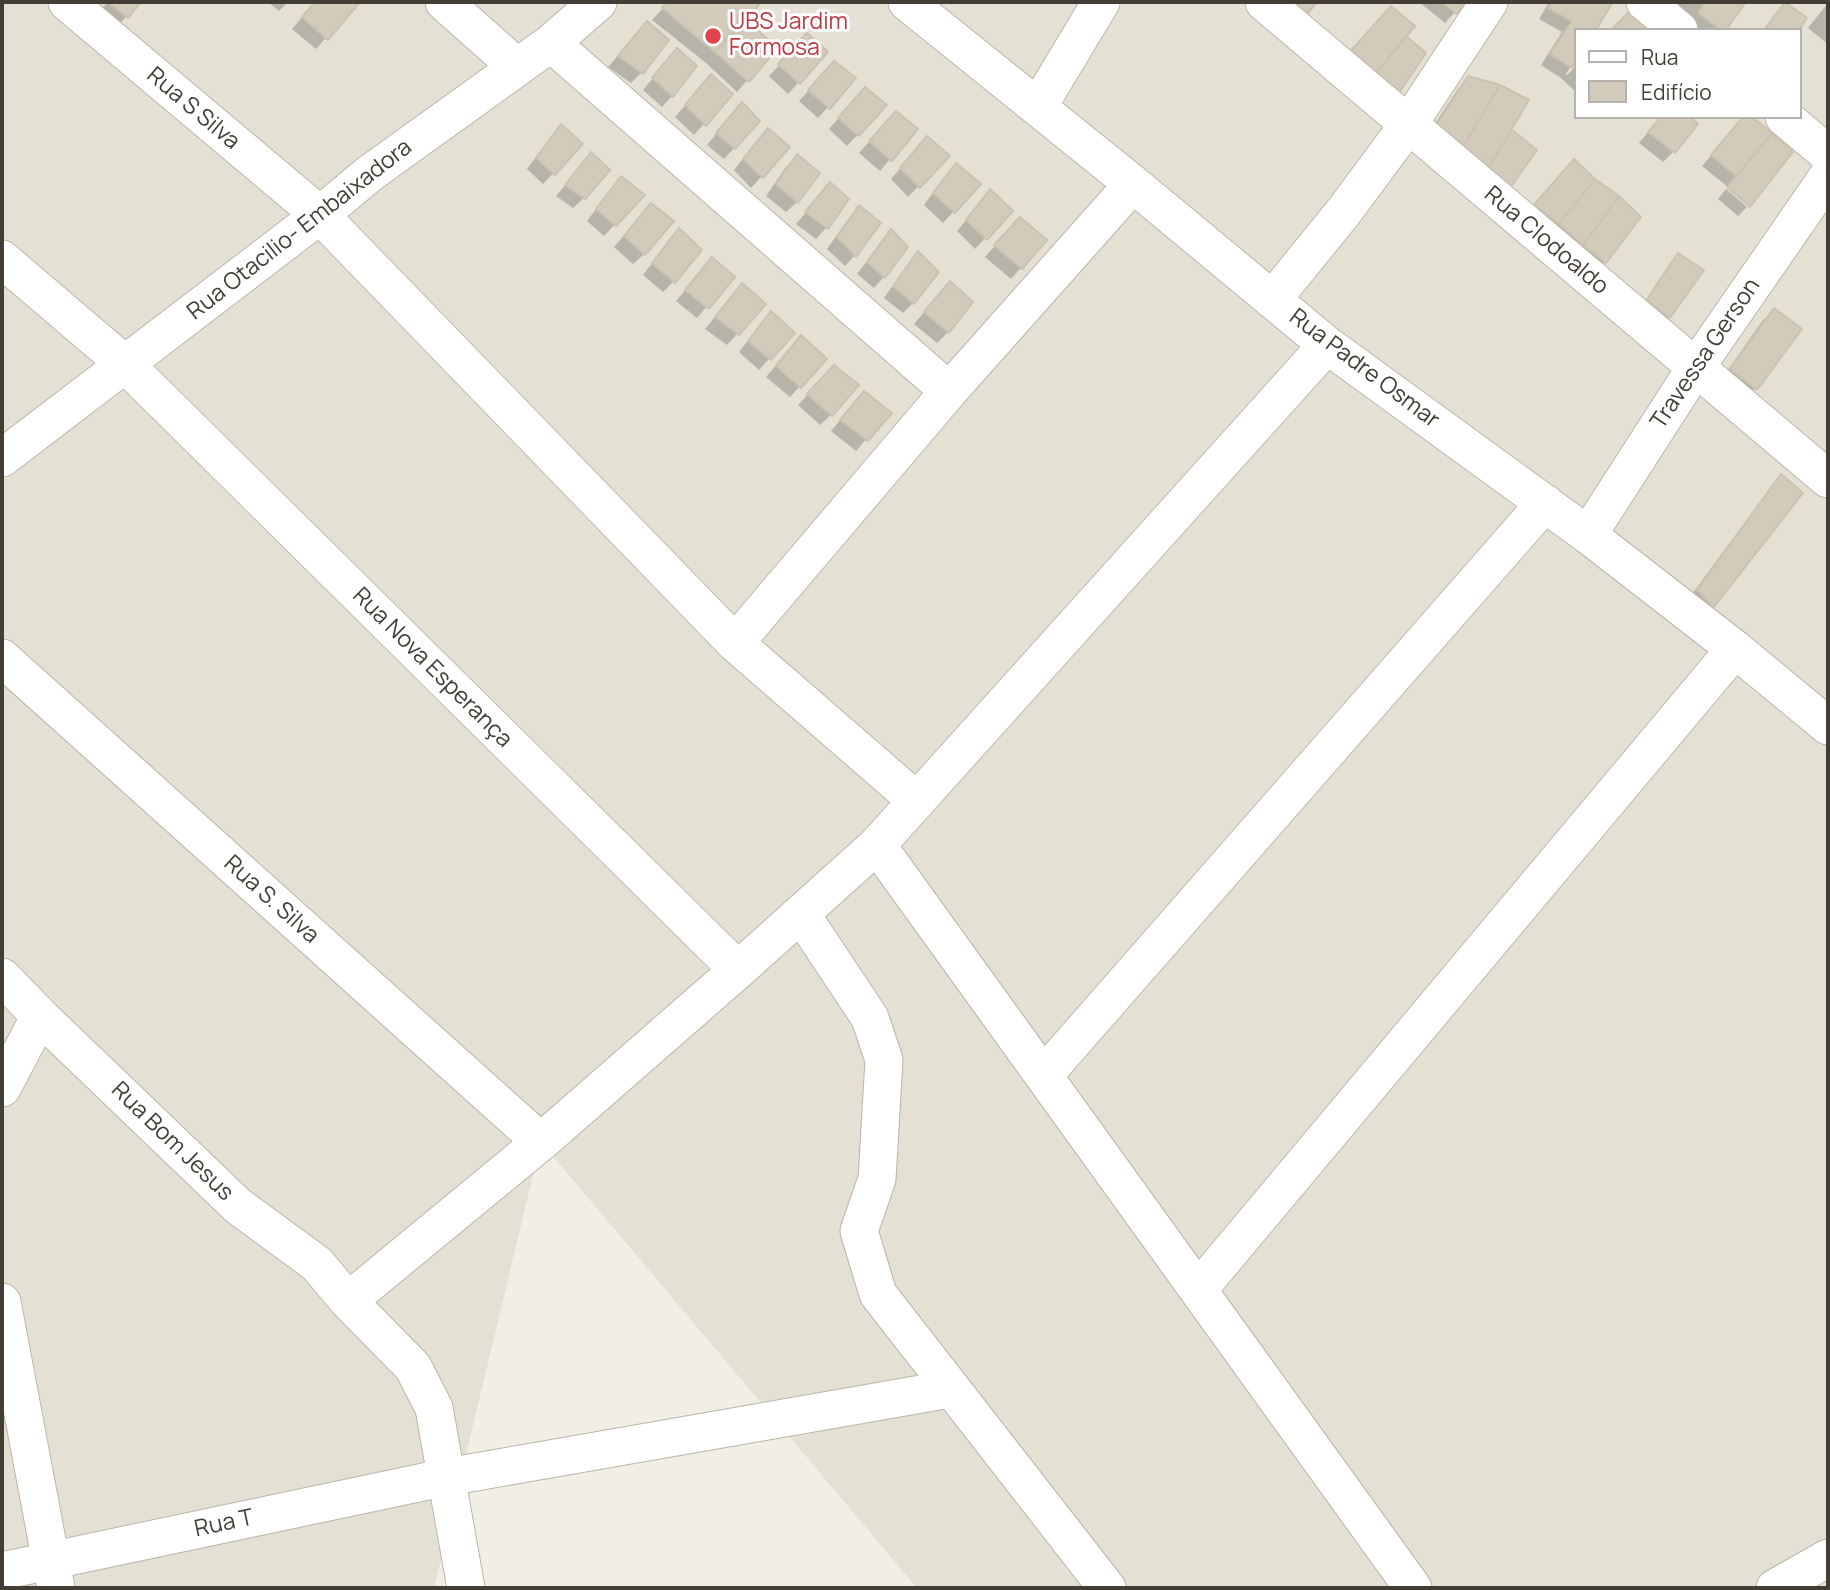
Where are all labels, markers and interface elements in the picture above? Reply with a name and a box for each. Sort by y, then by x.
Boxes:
place label: UBS Jardim Formosa [729,9,848,63]
marker: UBS Jardim Formosa [703,26,723,46]
legend [1574,28,1802,119]
text: Rua [1641,43,1678,71]
street label: Rua S Silva [141,62,245,156]
text: Edifício [1641,78,1712,106]
street label: Rua Otacilio- Embaixadora [182,134,418,326]
street label: Rua Clodoaldo [1478,181,1614,301]
street label: Travessa Gerson [1645,273,1767,435]
street label: Rua Padre Osmar [1284,304,1444,434]
street label: Rua Nova Esperança [346,582,518,754]
street label: Rua S. Silva [218,850,324,950]
street label: Rua Bom Jesus [105,1077,239,1207]
street label: Rua T [192,1504,256,1544]

